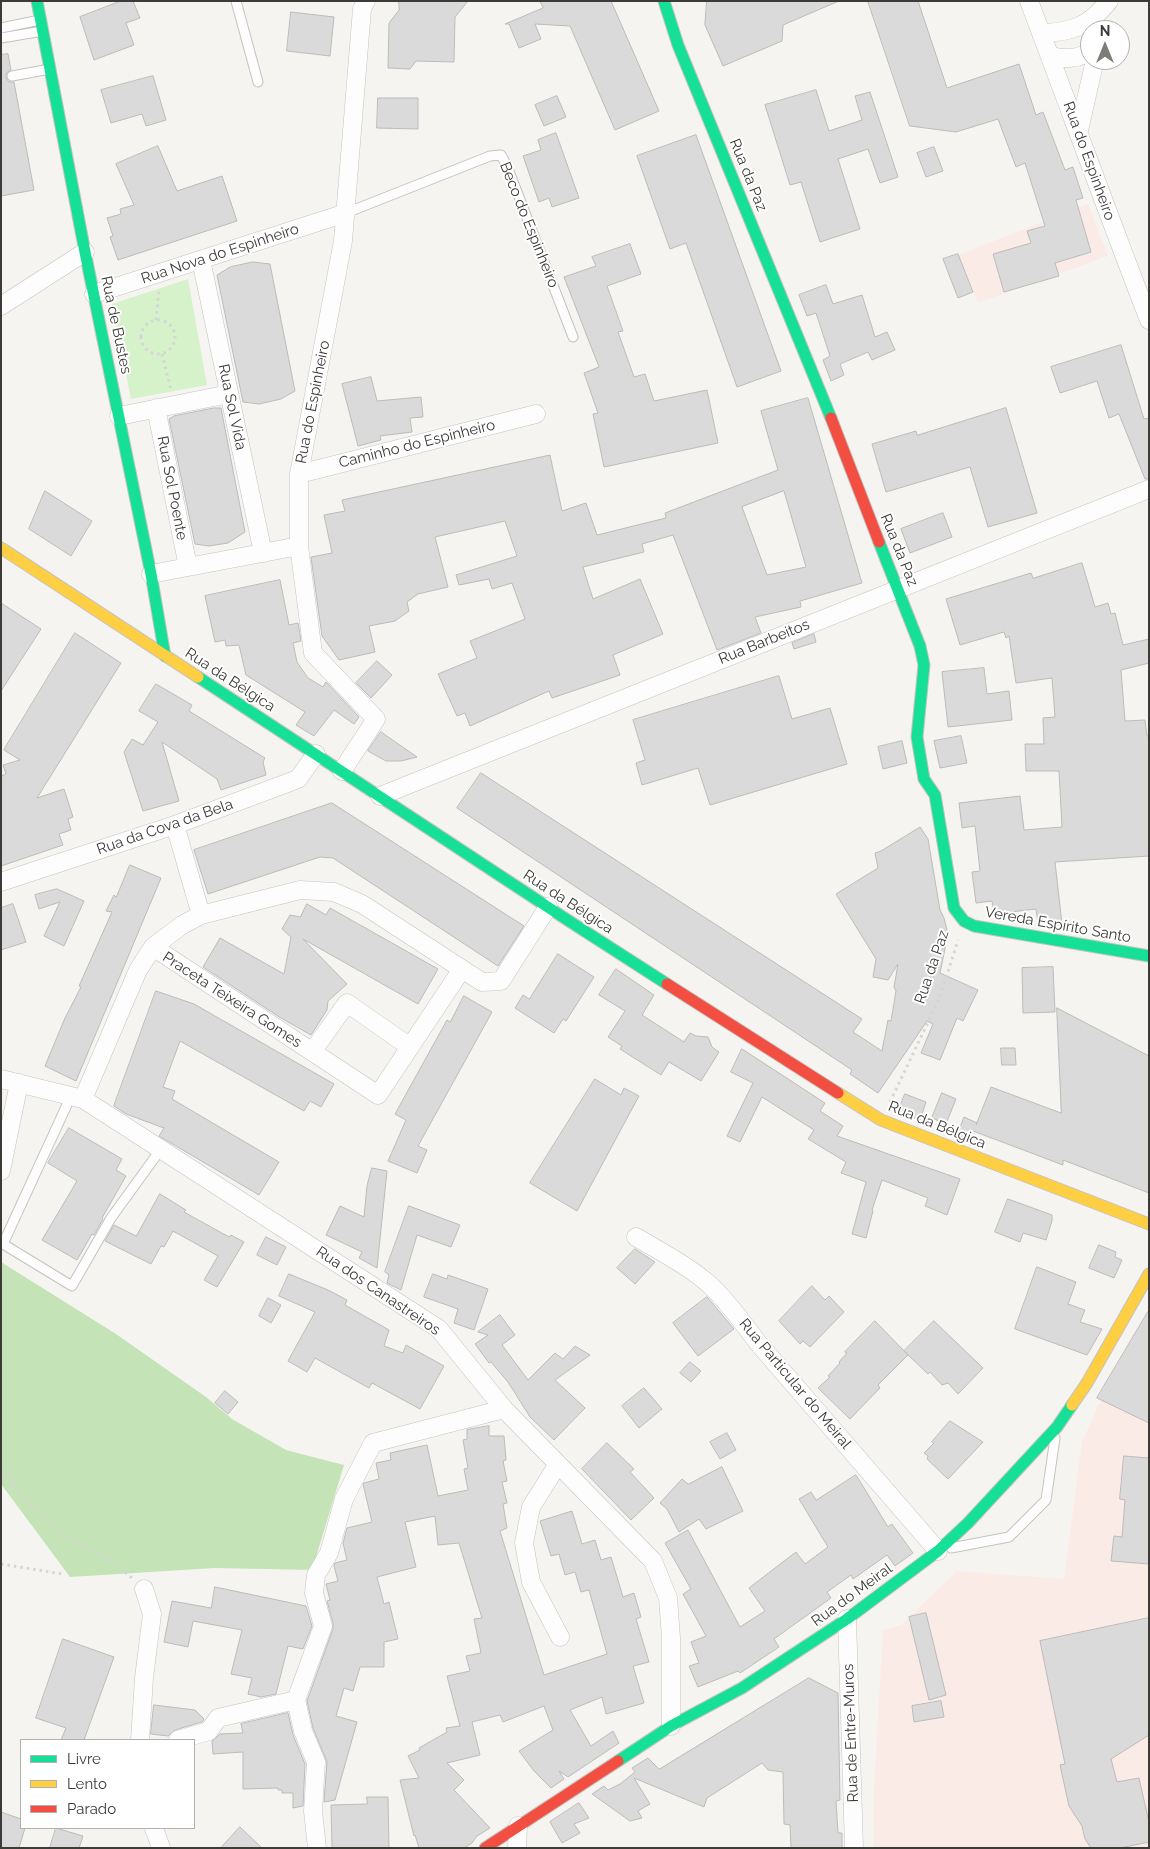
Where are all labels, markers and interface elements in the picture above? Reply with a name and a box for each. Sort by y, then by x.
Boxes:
north arrow [1080,20,1130,70]
text: N [1100,23,1110,39]
street label: Rua do Espinheiro [1059,99,1119,223]
street label: Rua da Paz [725,136,771,214]
street label: Beco do Espinheiro [496,159,562,291]
street label: Rua Nova do Espinheiro [139,220,301,288]
street label: Rua de Bustes [97,274,135,376]
street label: Rua do Espinheiro [292,339,334,465]
street label: Rua Sol Vida [214,362,250,452]
street label: Caminho do Espinheiro [337,416,497,472]
street label: Rua Sol Poente [153,434,191,542]
street label: Rua da Paz [876,511,922,589]
street label: Rua Barbeitos [716,616,812,668]
street label: Rua da Bélgica [182,644,278,716]
street label: Rua da Cova da Bela [94,795,236,859]
street label: Rua da Bélgica [520,866,616,938]
street label: Vereda Espírito Santo [984,903,1132,947]
street label: Rua da Paz [911,928,953,1006]
street label: Praceta Teixeira Gomes [159,948,305,1052]
street label: Rua da Bélgica [886,1097,988,1153]
street label: Rua dos Canastreiros [313,1243,443,1339]
street label: Rua Particular do Meiral [735,1315,855,1453]
street label: Rua do Meiral [808,1560,896,1630]
street label: Rua de Entre-Muros [840,1663,862,1803]
legend [20,1739,195,1829]
text: Livre [67,1750,101,1768]
text: Lento [67,1775,107,1793]
text: Parado [67,1800,116,1818]

